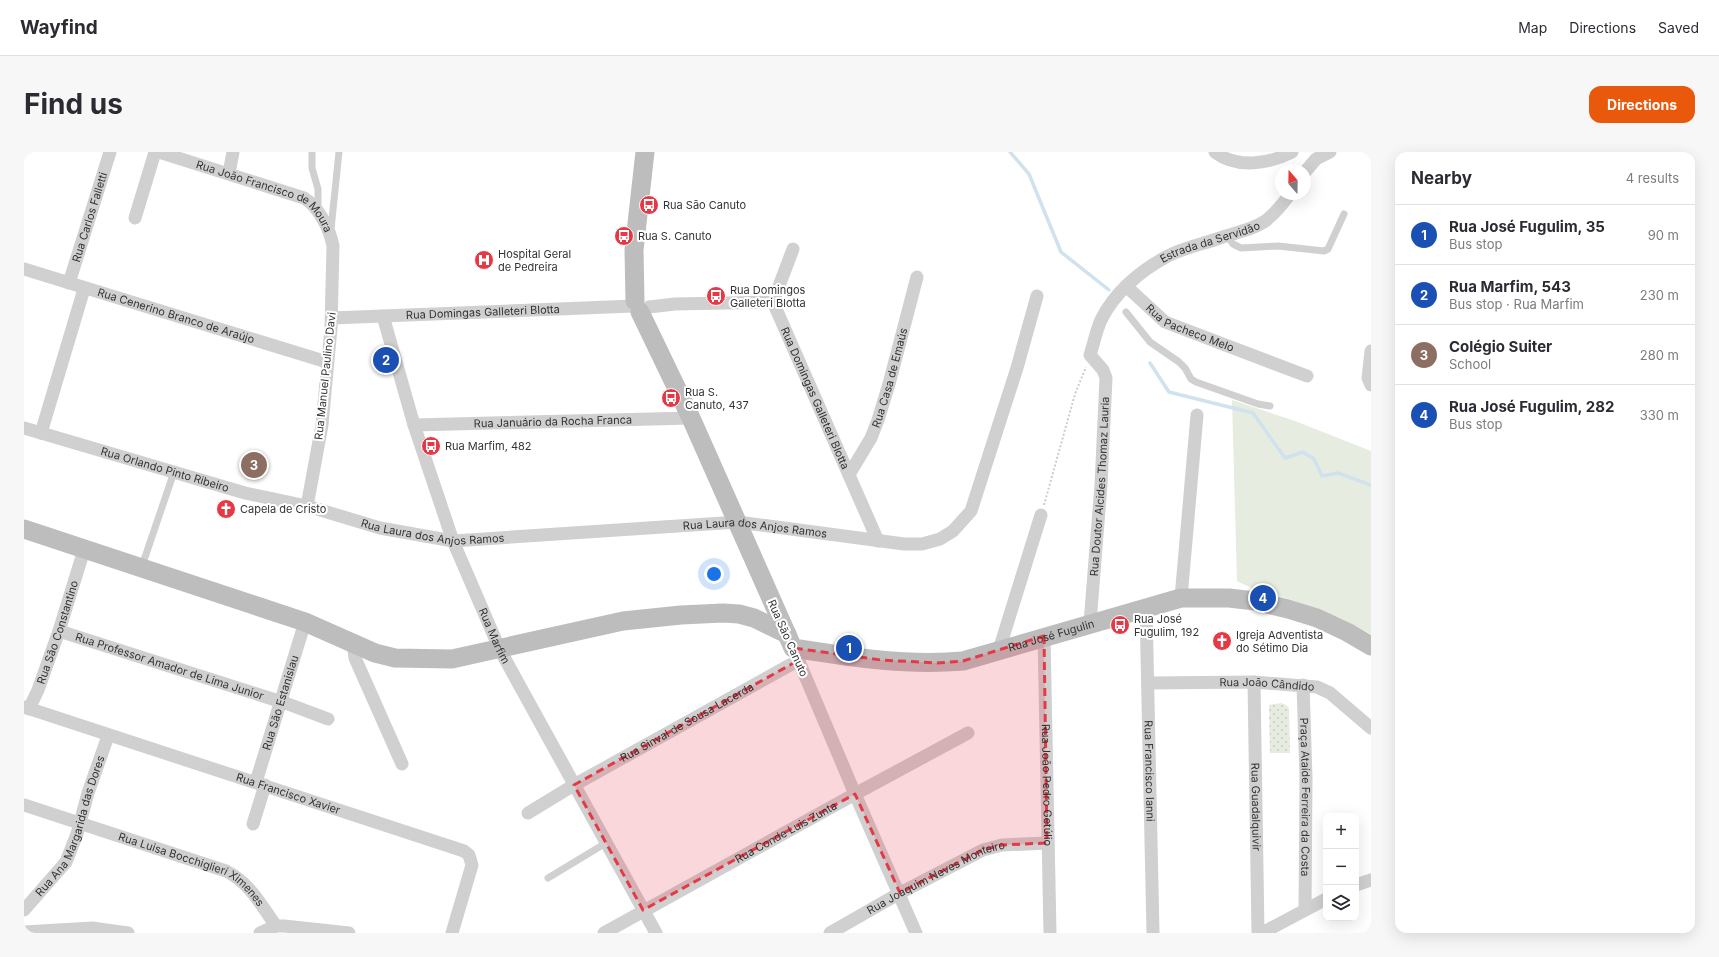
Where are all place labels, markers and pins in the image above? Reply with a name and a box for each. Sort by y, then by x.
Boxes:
bus stop icon: Rua São Canuto [638,194,660,216]
place label: Rua São Canuto [663,198,746,212]
bus stop icon: Rua S. Canuto [613,225,635,247]
place label: Rua S. Canuto [638,229,712,243]
place label: Hospital Geral de Pedreira [498,247,571,274]
hospital icon: Hospital Geral de Pedreira [473,249,495,271]
place label: Rua Domingos Galleteri Blotta [730,283,806,310]
bus stop icon: Rua Domingos Galleteri Blotta [705,285,727,307]
pin: 2 [373,345,399,375]
place label: Rua S. Canuto, 437 [685,385,749,412]
bus stop icon: Rua S. Canuto, 437 [660,387,682,409]
bus stop icon: Rua Marfim, 482 [420,435,442,457]
place label: Rua Marfim, 482 [445,439,532,453]
pin: 3 [241,450,267,480]
church icon: Capela de Cristo [215,498,237,520]
place label: Capela de Cristo [240,502,327,516]
pin: 4 [1250,583,1276,613]
place label: Rua José Fugulim, 192 [1134,612,1199,639]
bus stop icon: Rua José Fugulim, 192 [1109,614,1131,636]
place label: Igreja Adventista do Sétimo Dia [1236,628,1323,655]
church icon: Igreja Adventista do Sétimo Dia [1211,630,1233,652]
pin: 1 [836,633,862,663]

